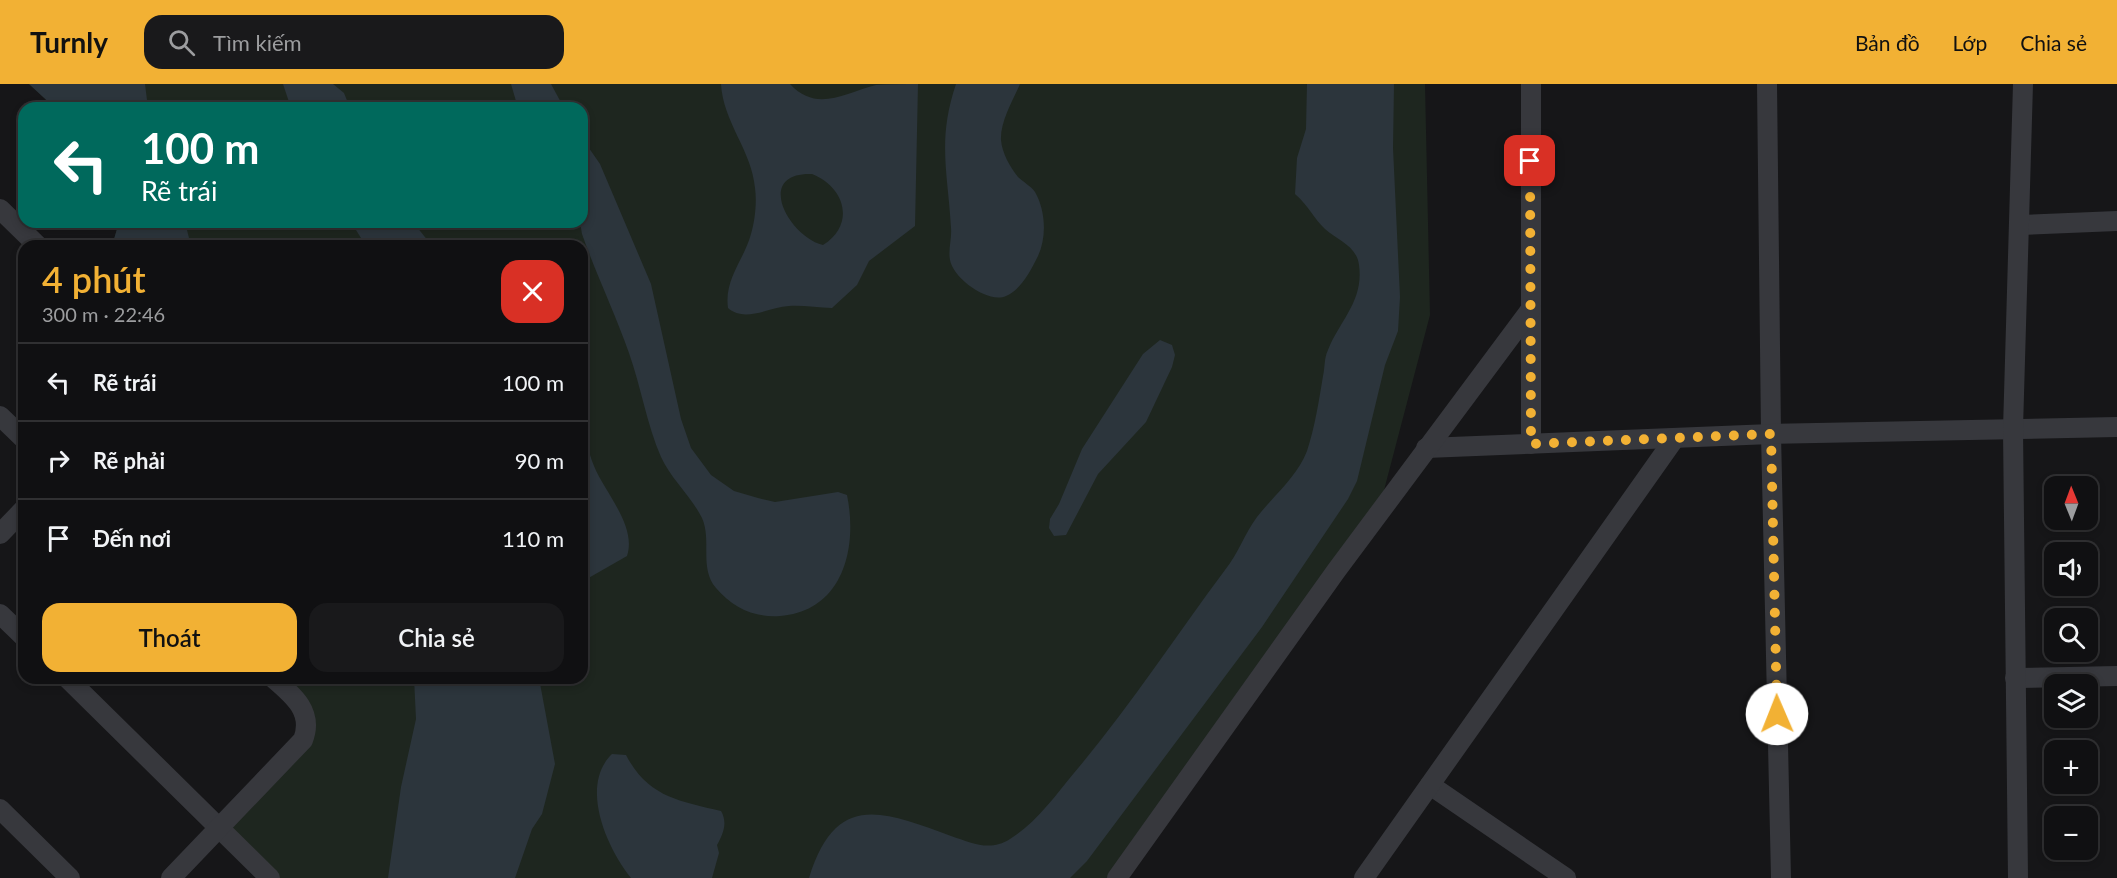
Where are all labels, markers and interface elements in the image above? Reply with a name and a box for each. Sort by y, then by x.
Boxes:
search box [144,15,564,69]
text: Turnly [30,25,108,59]
icon: search [165,26,198,59]
text: Tìm kiếm [213,29,302,56]
text: Bản đồ [1855,30,1920,55]
text: Lớp [1953,30,1987,55]
text: Chia sẻ [2020,30,2087,55]
text: 100 m [141,123,259,173]
icon: left [42,126,120,204]
pin [1504,135,1555,186]
icon: arrive [1513,144,1546,177]
text: Rẽ trái [141,174,217,207]
text: 4 phút [42,257,146,301]
button: close [501,260,564,323]
text: 300 m · 22:46 [42,302,165,326]
icon: left [42,366,75,399]
text: Rẽ trái [93,369,157,396]
text: 100 m [502,369,564,396]
icon: right [42,444,75,477]
text: Rẽ phải [93,447,165,474]
text: 90 m [515,447,564,474]
north arrow [2044,476,2098,530]
map controls [2044,476,2098,860]
icon: arrive [42,522,75,555]
text: Đến nơi [93,525,171,552]
text: 110 m [502,525,564,552]
button: sound [2044,542,2098,596]
button: Thoát [42,603,297,672]
button: Chia sẻ [309,603,564,672]
button: search [2044,608,2098,662]
button: layers [2044,674,2098,728]
position arrow [1745,682,1809,746]
button: + [2044,740,2098,794]
button: − [2044,806,2098,860]

